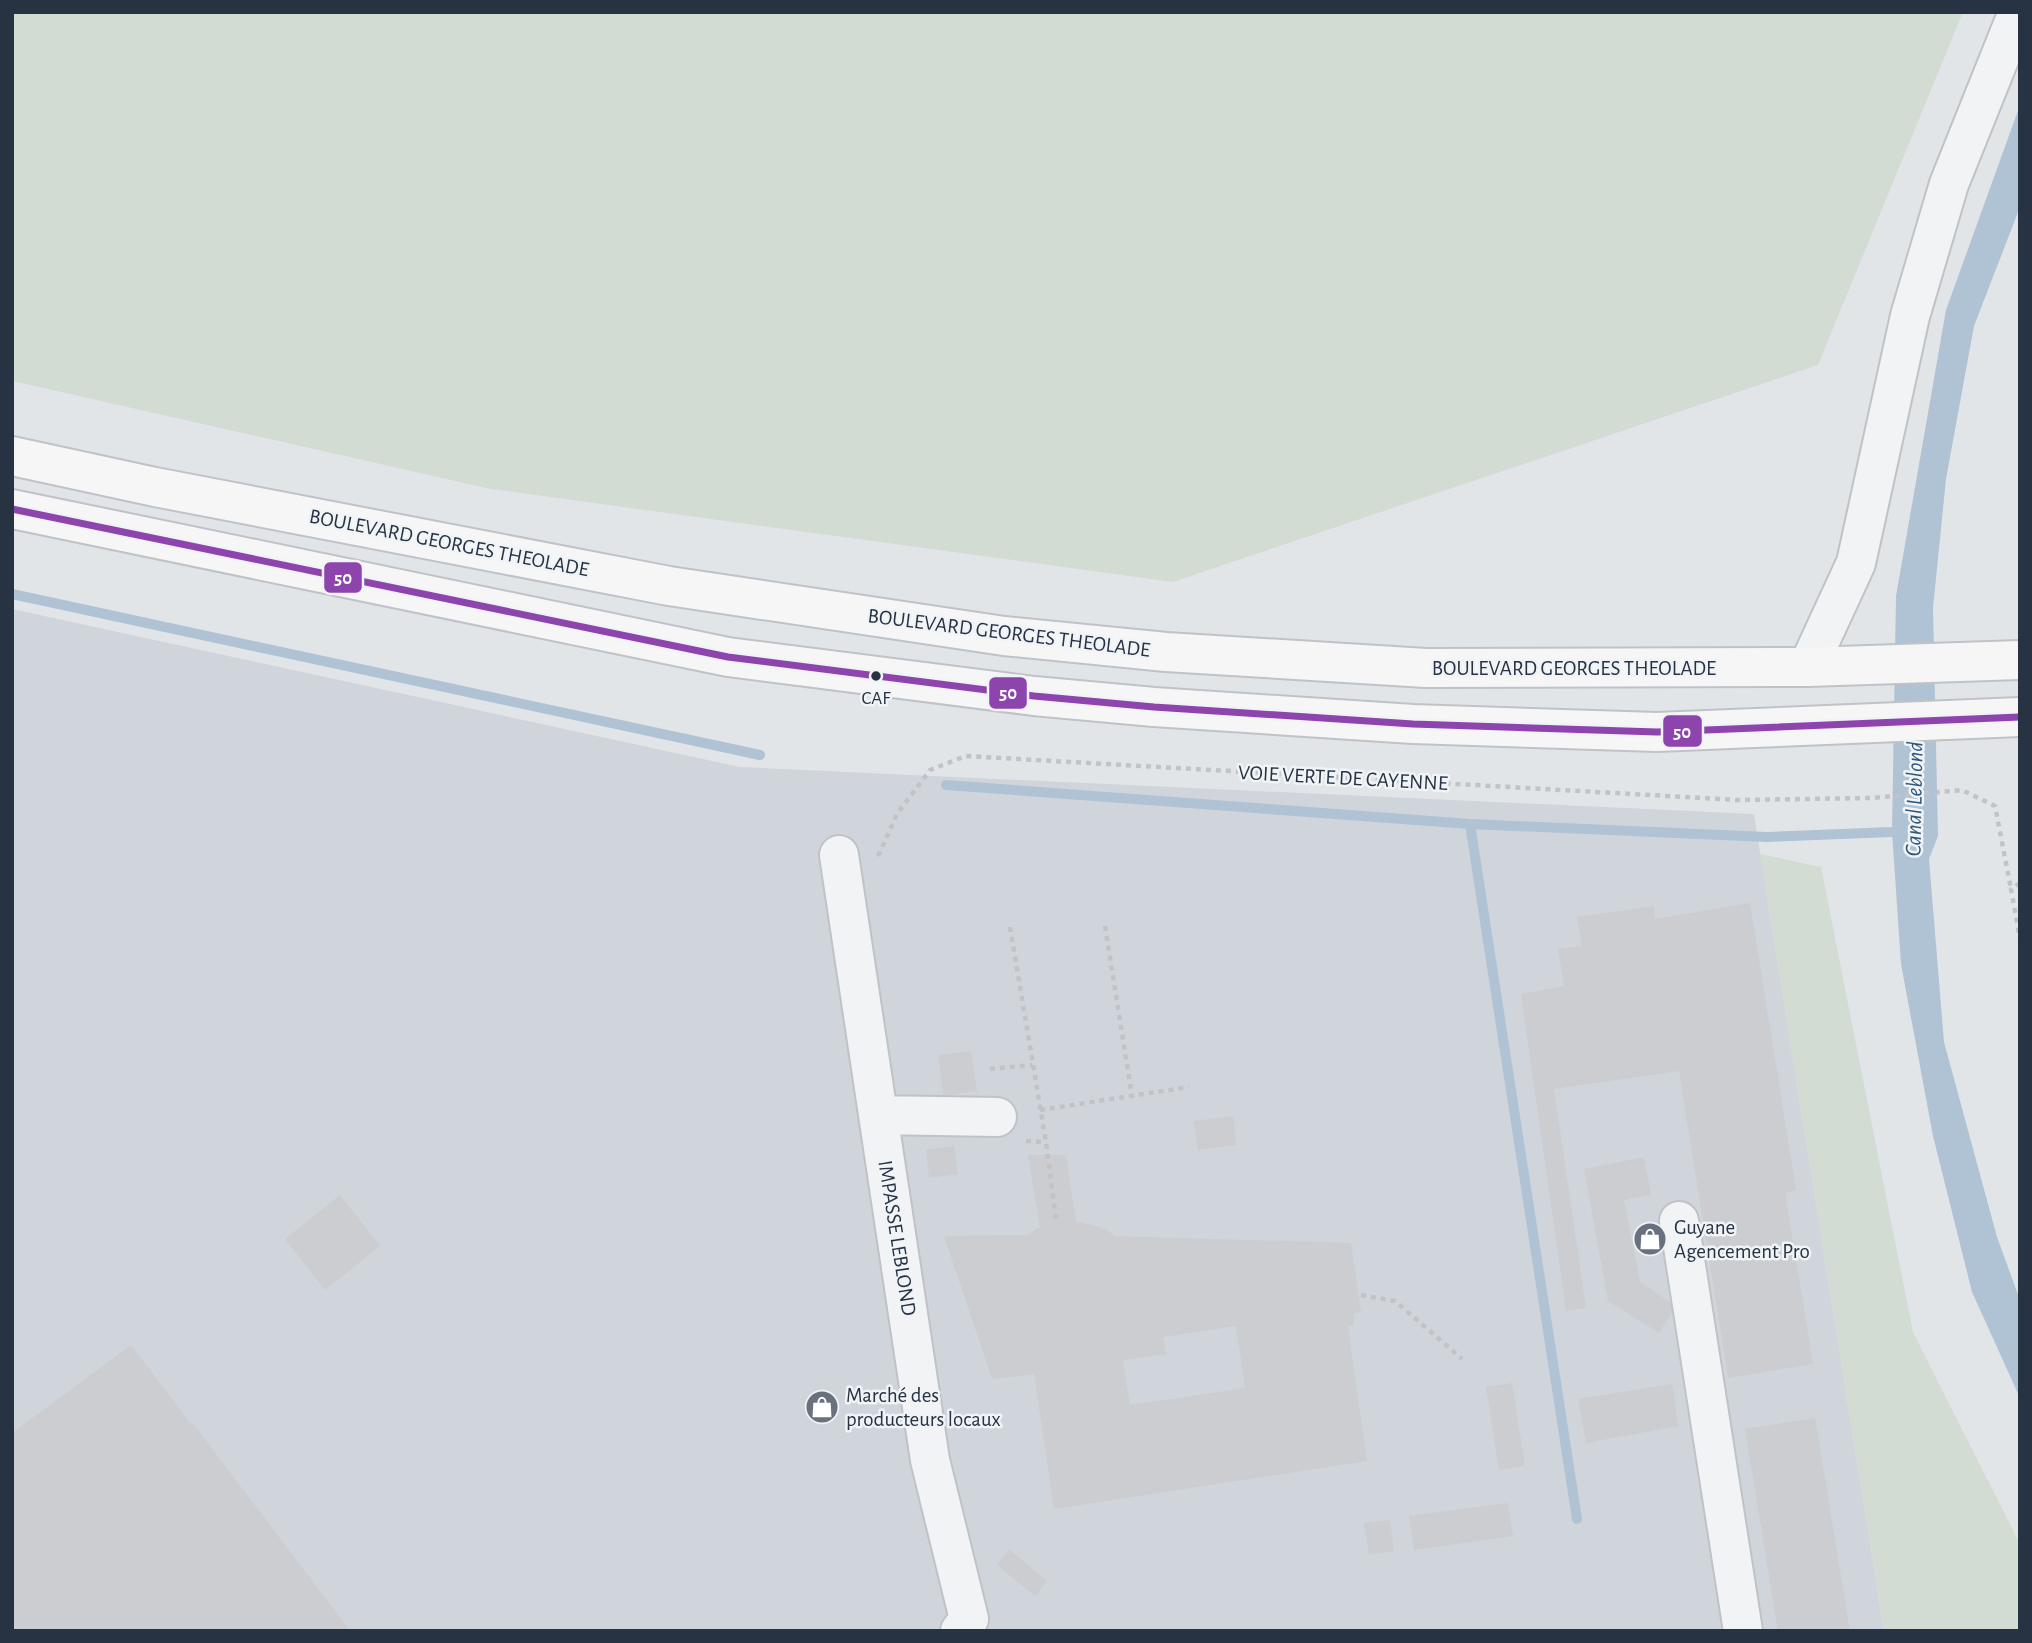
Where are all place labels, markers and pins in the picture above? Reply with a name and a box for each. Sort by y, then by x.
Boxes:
marker: CAF [869,669,883,683]
place label: CAF [861,689,891,708]
place label: Guyane Agencement Pro [1674,1217,1810,1262]
shop icon: Guyane Agencement Pro [1631,1220,1669,1258]
place label: Marché des producteurs locaux [846,1385,1001,1430]
shop icon: Marché des producteurs locaux [803,1388,841,1426]

